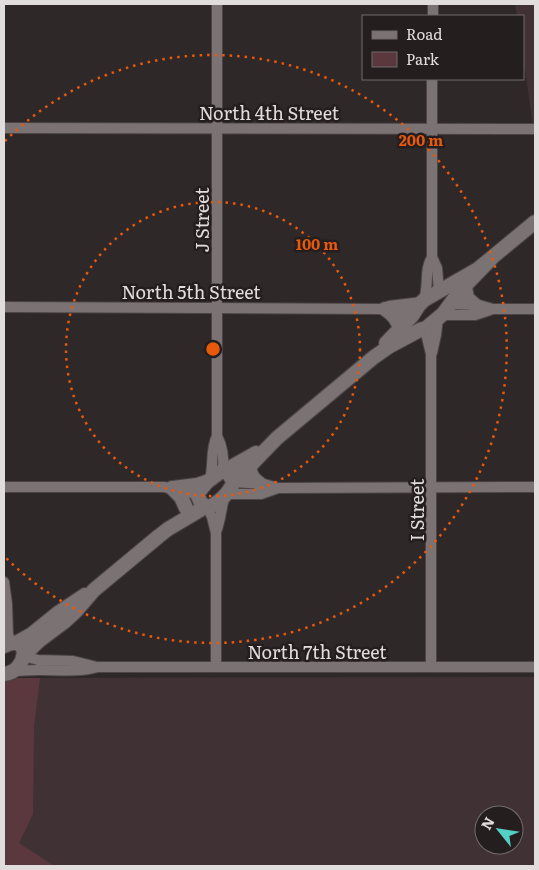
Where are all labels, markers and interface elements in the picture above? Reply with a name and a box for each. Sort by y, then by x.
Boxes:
legend [362,15,524,80]
text: Road [406,22,442,45]
text: Park [406,47,440,70]
street label: North 4th Street [199,99,340,126]
text: 200 m [399,128,443,151]
street label: J Street [188,187,215,253]
text: 100 m [296,232,338,255]
street label: North 5th Street [121,278,261,305]
centre of rings [204,340,222,358]
street label: I Street [403,478,430,541]
street label: North 7th Street [247,638,387,665]
north arrow [474,805,524,855]
text: N [475,813,499,833]

